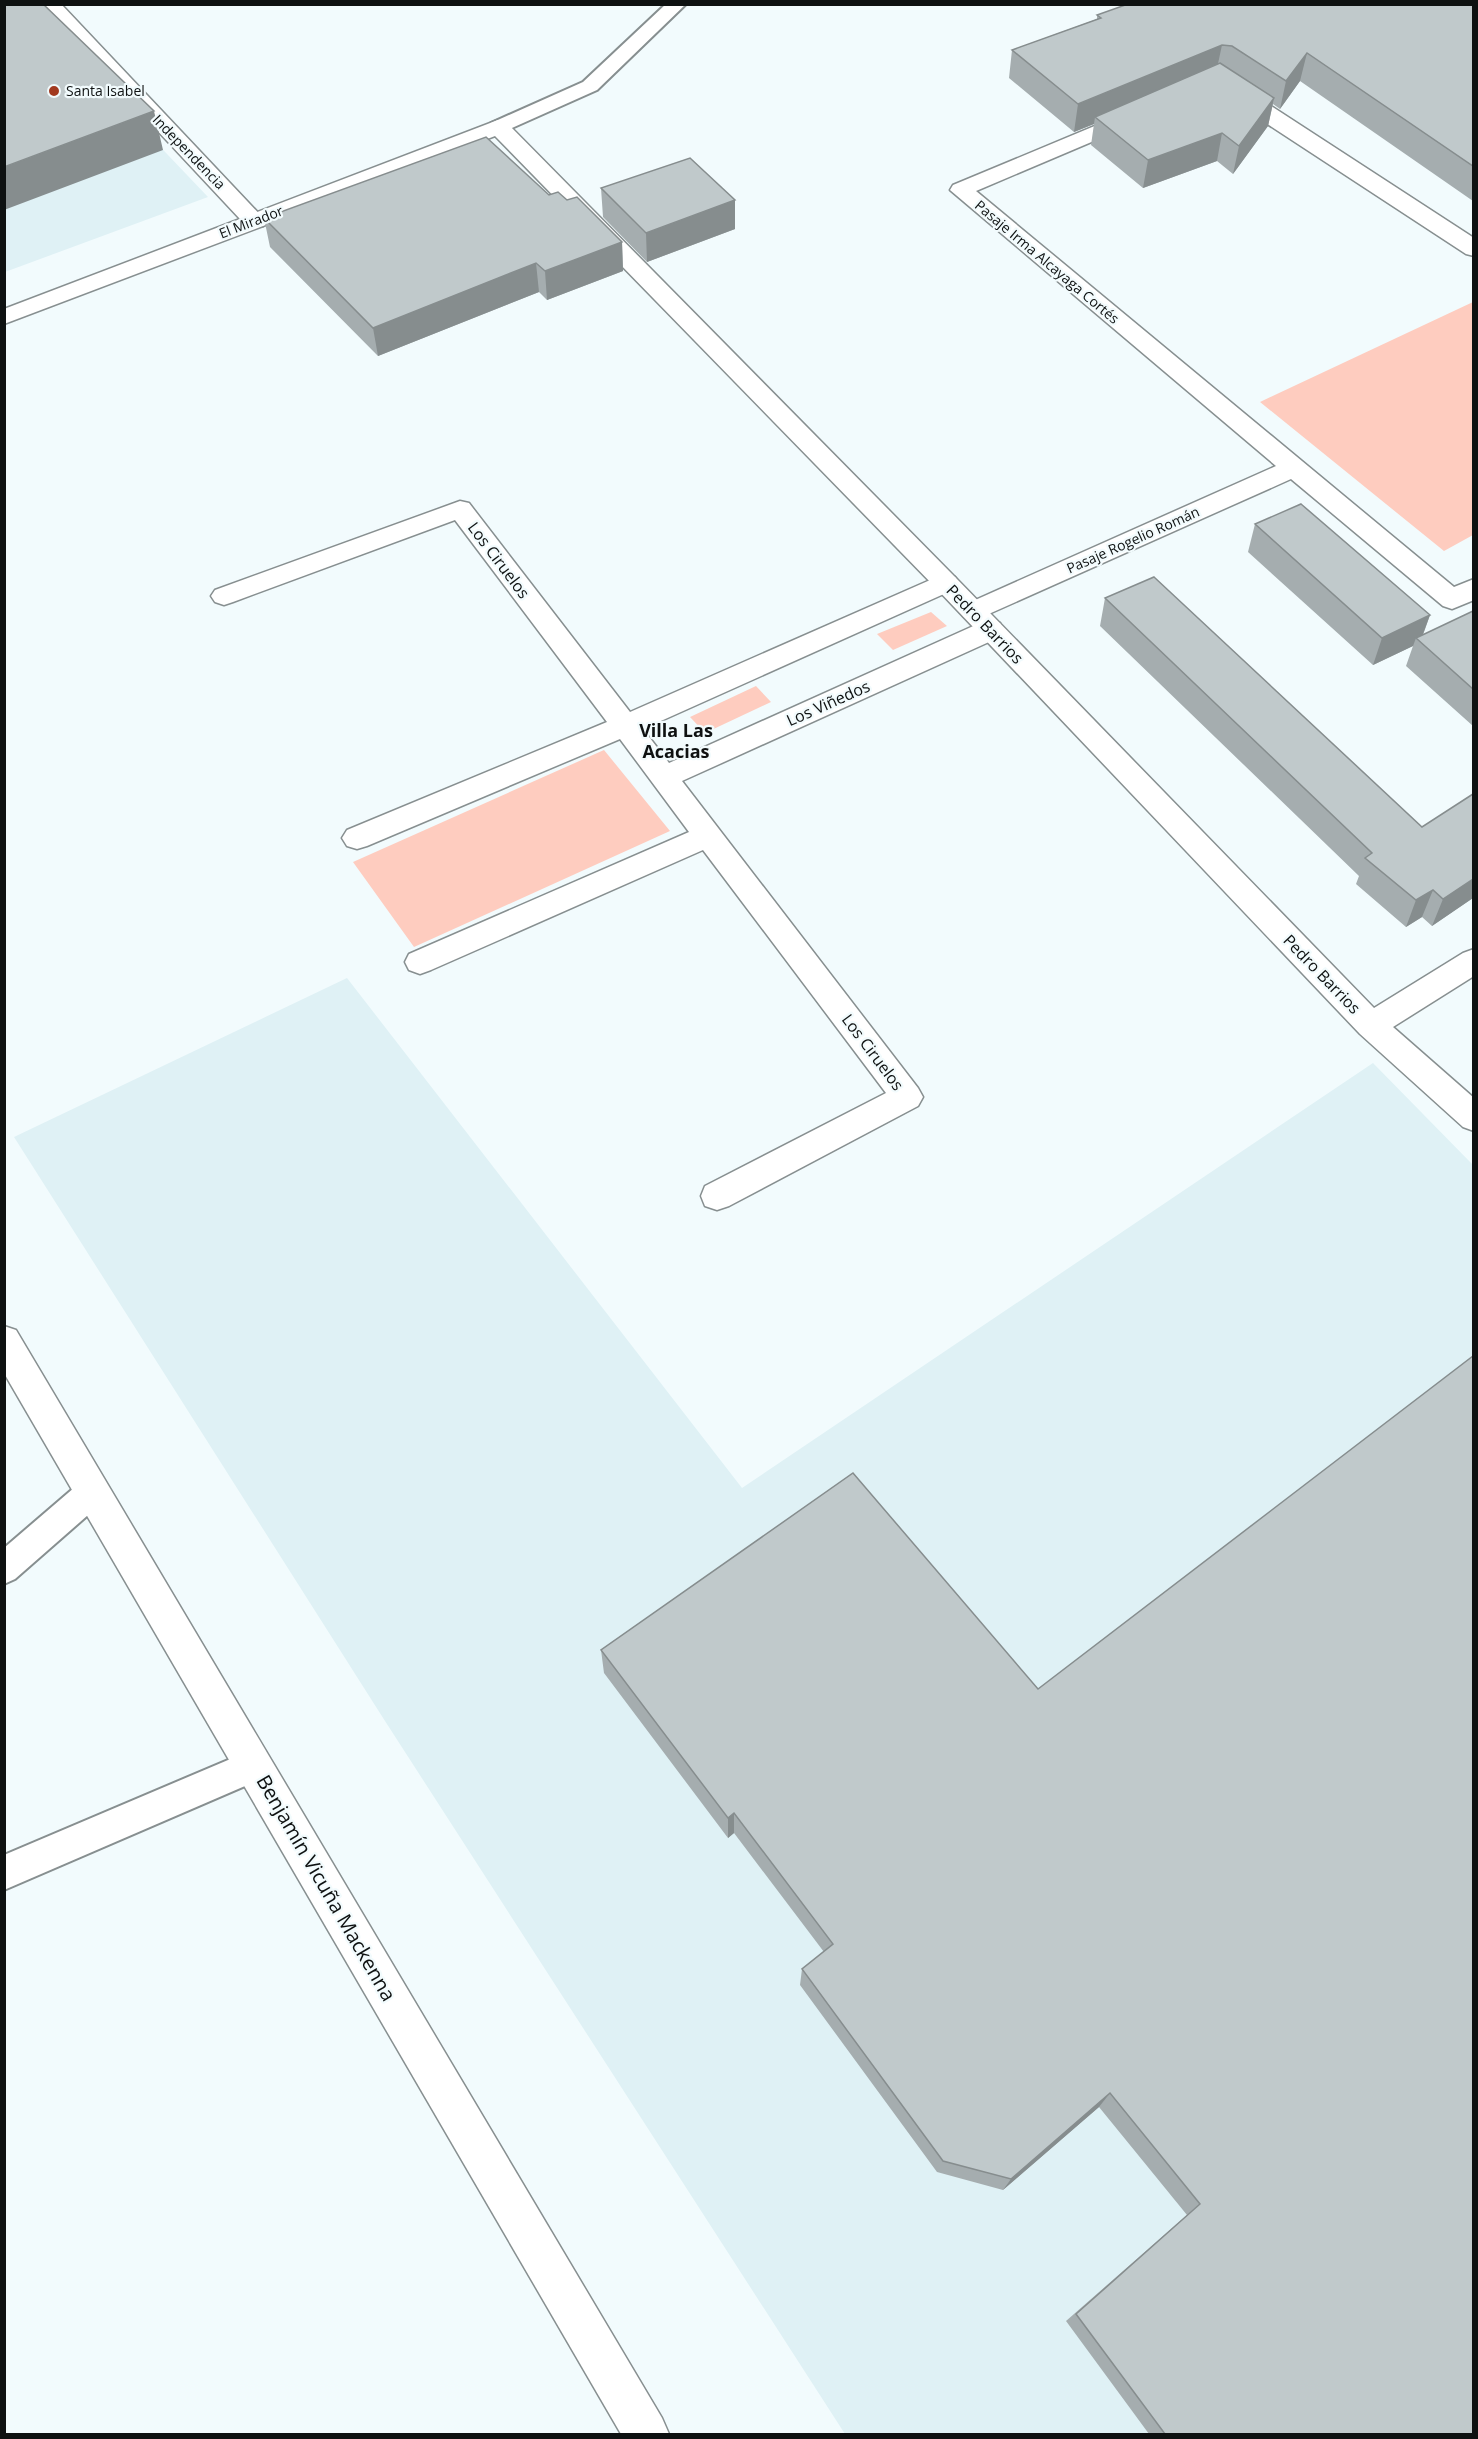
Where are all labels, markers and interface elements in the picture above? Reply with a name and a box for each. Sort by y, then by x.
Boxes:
place label: Santa Isabel [66,81,145,100]
marker: Santa Isabel [47,84,61,98]
street label: Independencia [149,110,230,193]
street label: Pasaje Irma Alcayaga Cortés [971,196,1124,328]
street label: El Mirador [216,201,286,242]
street label: Pasaje Rogelio Román [1063,502,1202,577]
street label: Los Ciruelos [463,517,535,603]
street label: Pedro Barrios [942,580,1028,668]
street label: Los Viñedos [783,675,873,731]
district label: Villa Las Acacias [639,718,713,763]
street label: Pedro Barrios [1279,930,1365,1018]
street label: Los Ciruelos [837,1009,909,1095]
street label: Benjamín Vicuña Mackenna [250,1770,402,2006]

